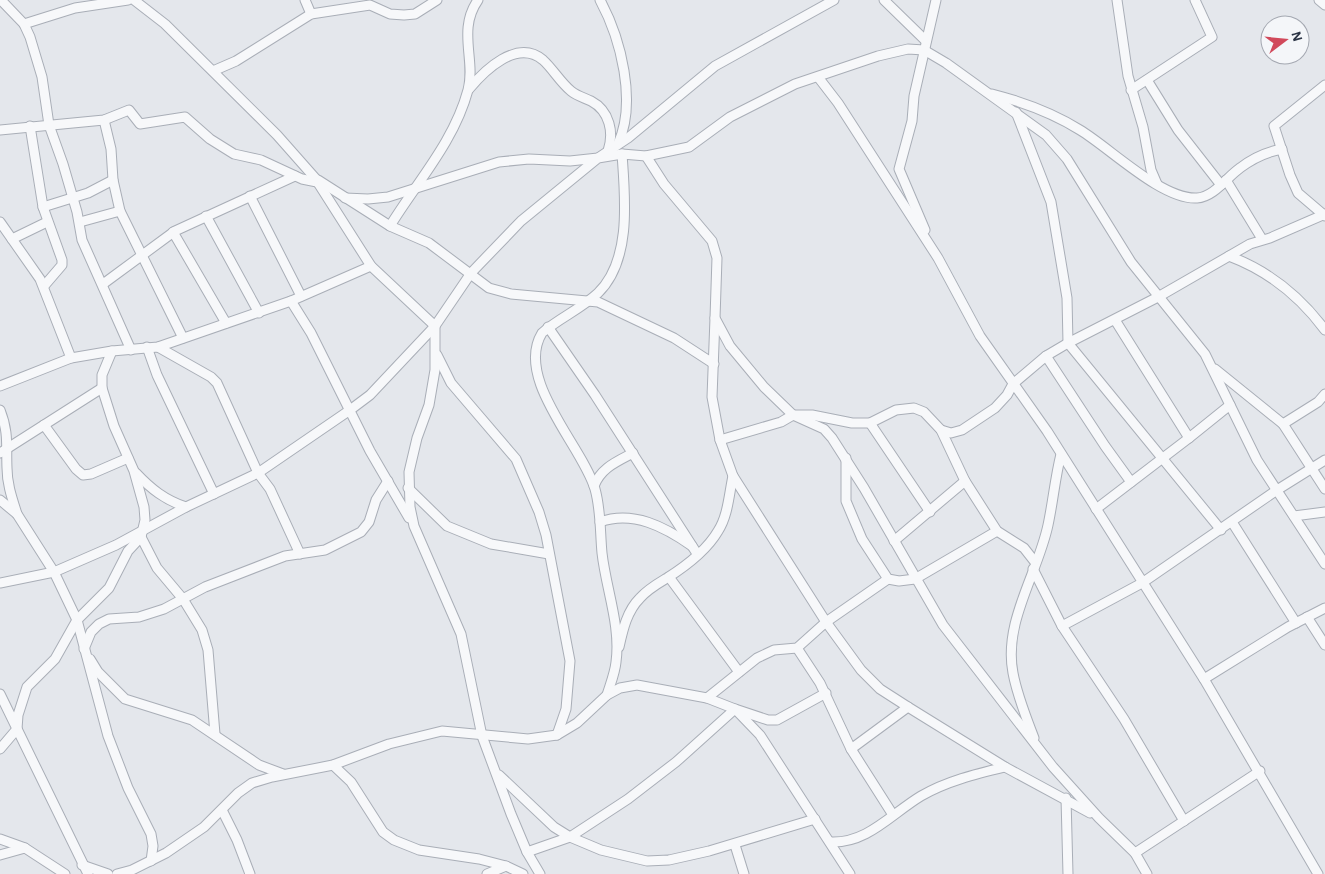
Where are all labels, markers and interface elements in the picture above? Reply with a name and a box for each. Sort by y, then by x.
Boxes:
north arrow [1260,15,1310,65]
text: N [1288,30,1305,43]

